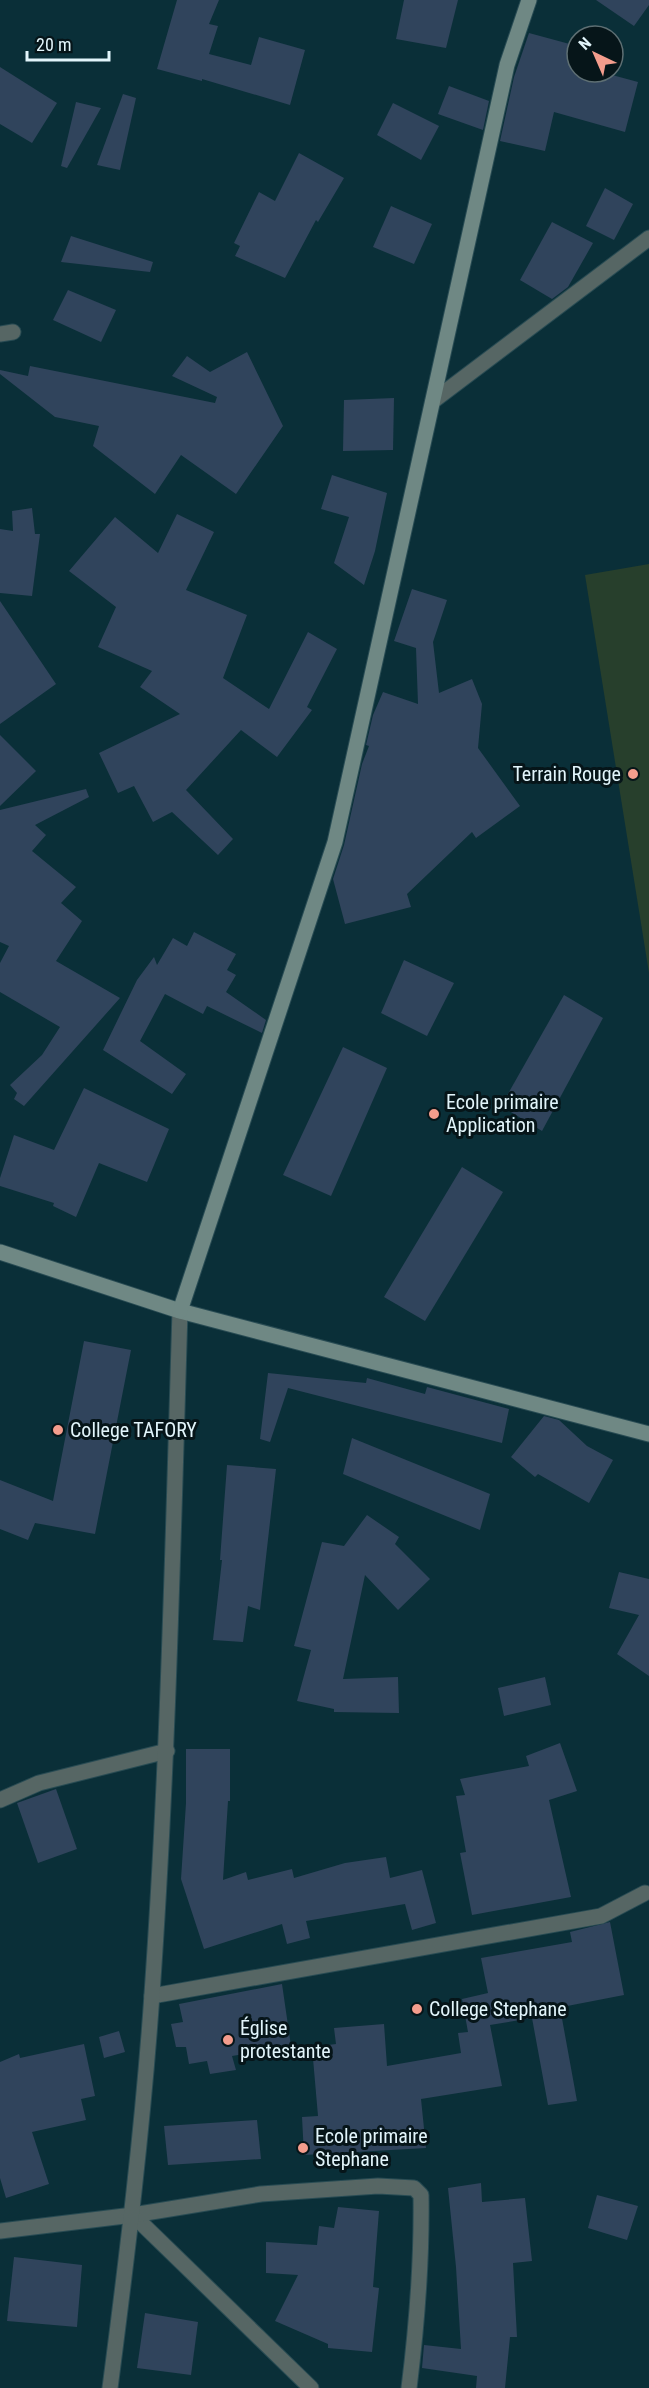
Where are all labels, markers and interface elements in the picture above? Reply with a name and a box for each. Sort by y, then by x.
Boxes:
scale bar [27,24,110,62]
north arrow [565,24,625,84]
text: N [575,33,595,54]
text: 20 m [36,34,71,55]
place label: Terrain Rouge [512,762,621,786]
marker: Terrain Rouge [626,767,640,781]
place label: Ecole primaire Application [446,1090,559,1137]
marker: Ecole primaire Application [427,1107,441,1121]
place label: College TAFORY [70,1418,197,1442]
marker: College TAFORY [51,1423,65,1437]
place label: College Stephane [429,1997,567,2021]
marker: College Stephane [410,2002,424,2016]
place label: Église protestante [240,2016,331,2063]
marker: Église protestante [221,2033,235,2047]
place label: Ecole primaire Stephane [315,2124,428,2171]
marker: Ecole primaire Stephane [296,2141,310,2155]

